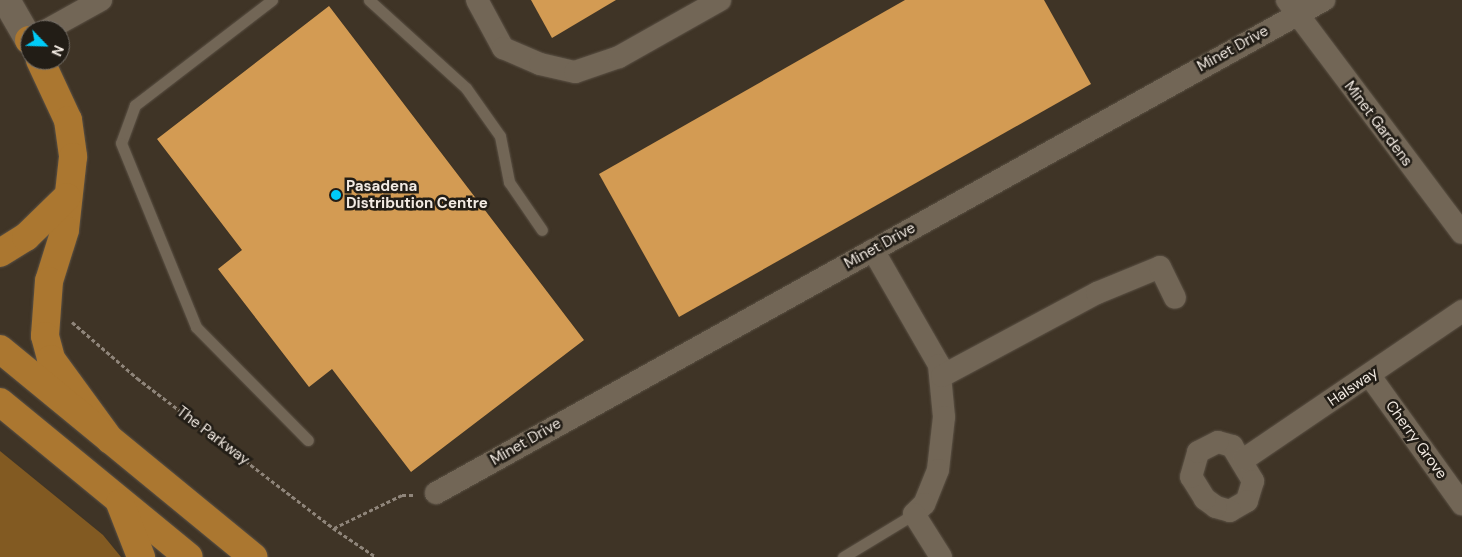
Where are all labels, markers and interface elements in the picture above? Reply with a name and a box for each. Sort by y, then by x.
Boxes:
north arrow [20,20,70,70]
street label: Minet Drive [1194,22,1272,76]
text: N [47,42,68,59]
street label: Minet Gardens [1340,78,1416,170]
place label: Pasadena Distribution Centre [346,177,488,212]
marker: Pasadena Distribution Centre [330,189,342,201]
street label: Minet Drive [841,219,919,273]
street label: Halsway [1325,364,1381,410]
street label: Cherry Grove [1382,397,1450,483]
street label: The Parkway [173,403,253,469]
street label: Minet Drive [488,415,564,469]

